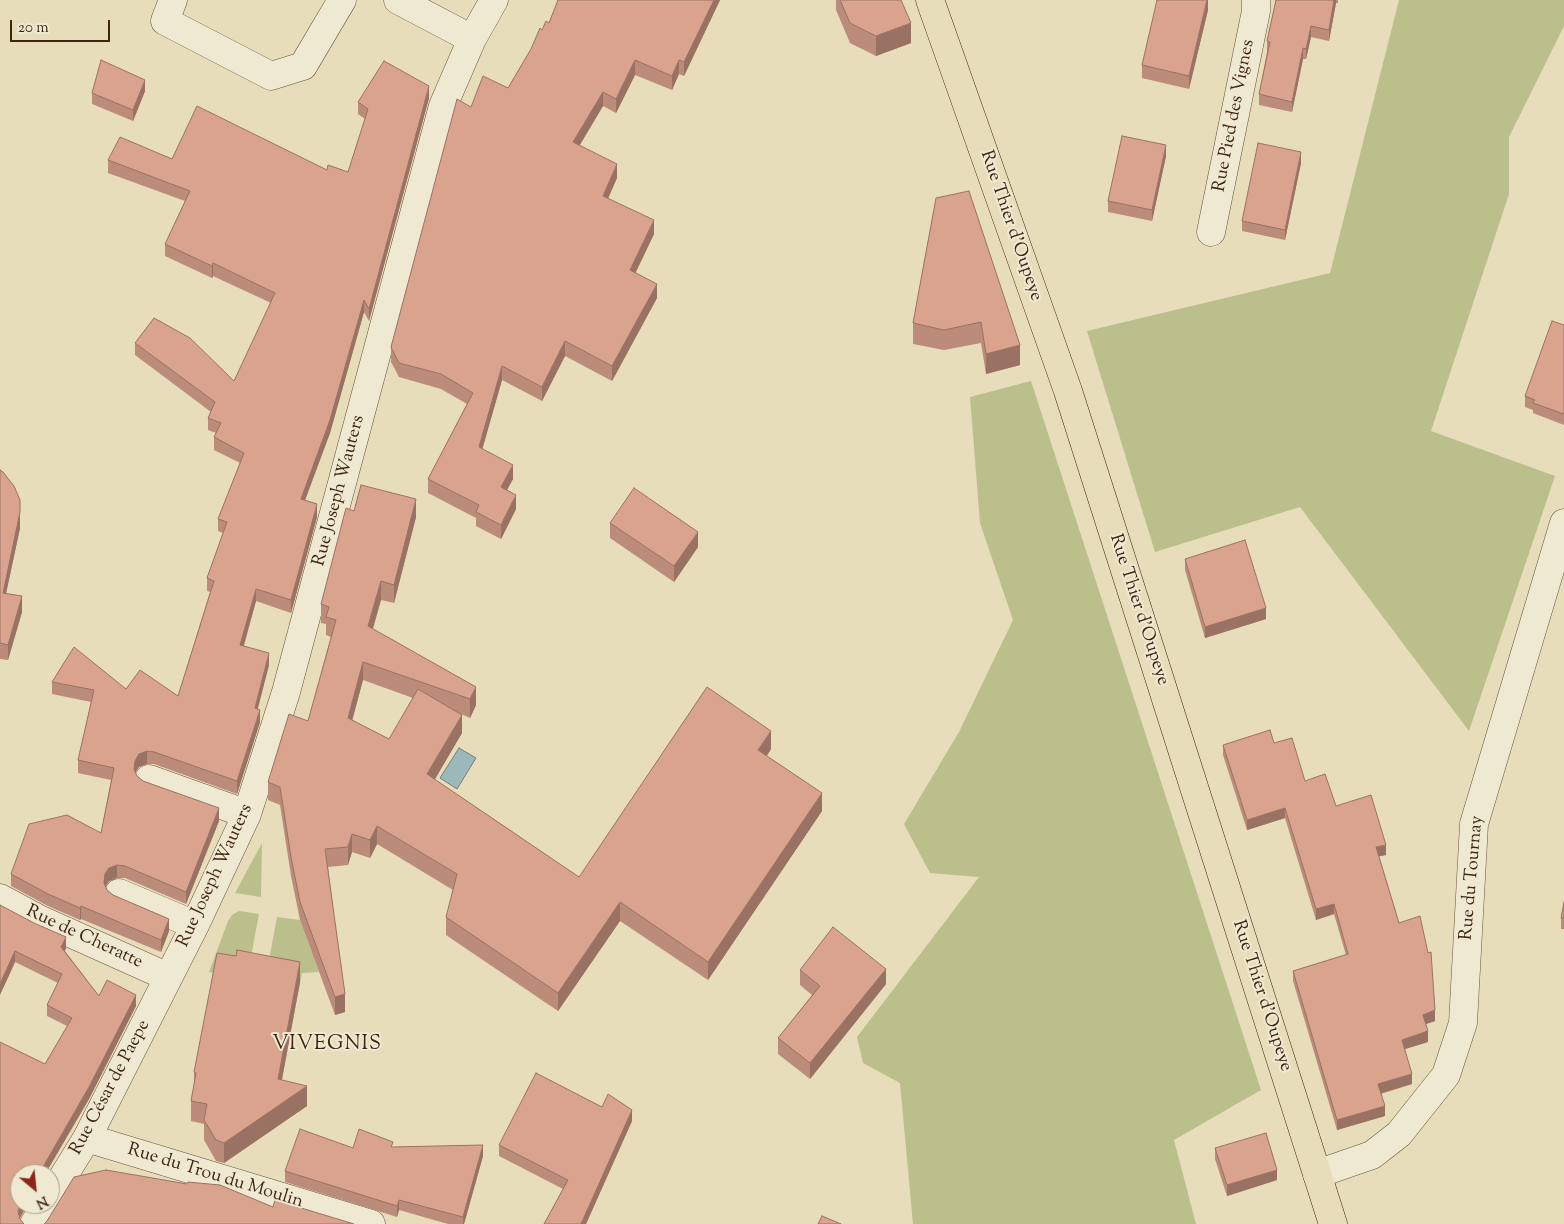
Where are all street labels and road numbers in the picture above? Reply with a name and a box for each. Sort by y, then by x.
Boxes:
street label: Rue Pied des Vignes [1210,38,1260,194]
street label: Rue Thier d'Oupeye [974,148,1046,304]
street label: Rue Joseph Wauters [309,413,371,569]
street label: Rue Thier d'Oupeye [1103,532,1173,688]
street label: Rue Joseph Wauters [173,801,259,951]
street label: Rue du Tournay [1457,815,1489,941]
street label: Rue de Cheratte [22,902,146,974]
street label: Rue Thier d'Oupeye [1226,918,1296,1074]
street label: Rue César de Paepe [66,1017,156,1159]
street label: Rue du Trou du Moulin [125,1140,305,1214]

